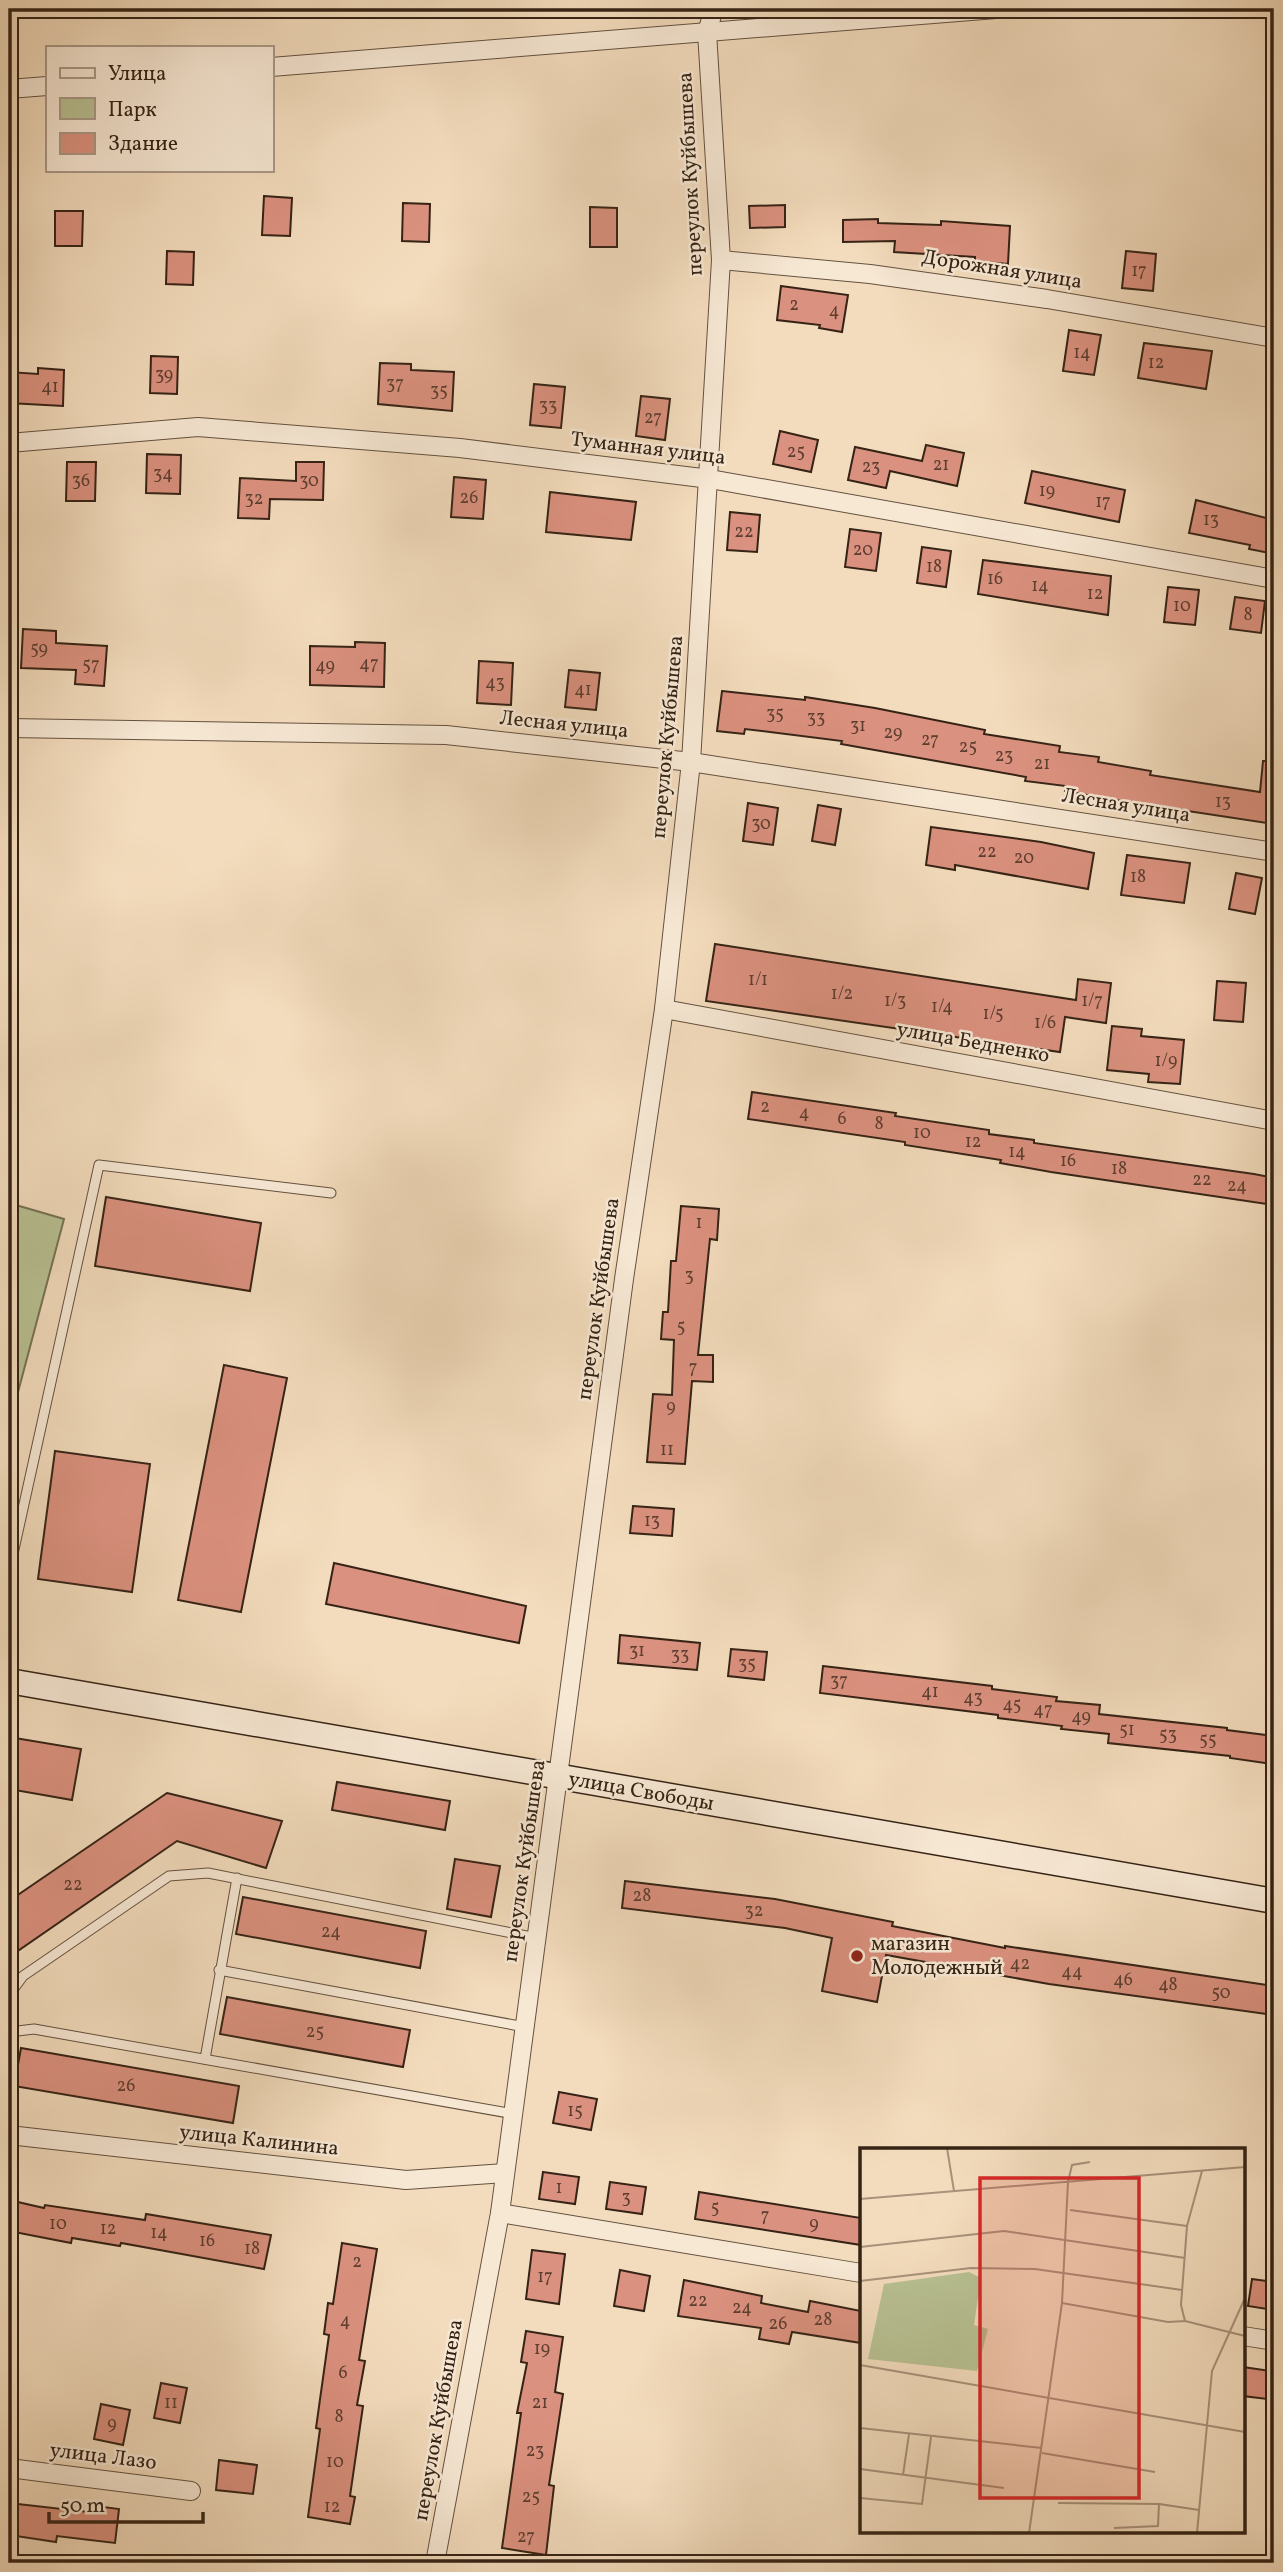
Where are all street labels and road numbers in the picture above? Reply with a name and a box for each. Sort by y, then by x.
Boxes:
street label: переулок Куйбышева [671,71,711,277]
street label: Дорожная улица [920,243,1084,297]
street label: Туманная улица [569,425,727,473]
street label: переулок Куйбышева [645,634,691,840]
street label: Лесная улица [498,704,630,746]
street label: Лесная улица [1060,782,1192,830]
street label: улица Бедненко [894,1015,1052,1071]
street label: переулок Куйбышева [570,1196,628,1402]
street label: переулок Куйбышева [496,1758,554,1964]
street label: улица Свободы [566,1765,716,1819]
street label: улица Калинина [178,2118,340,2164]
street label: переулок Куйбышева [407,2317,471,2523]
street label: улица Лазо [48,2436,158,2478]

